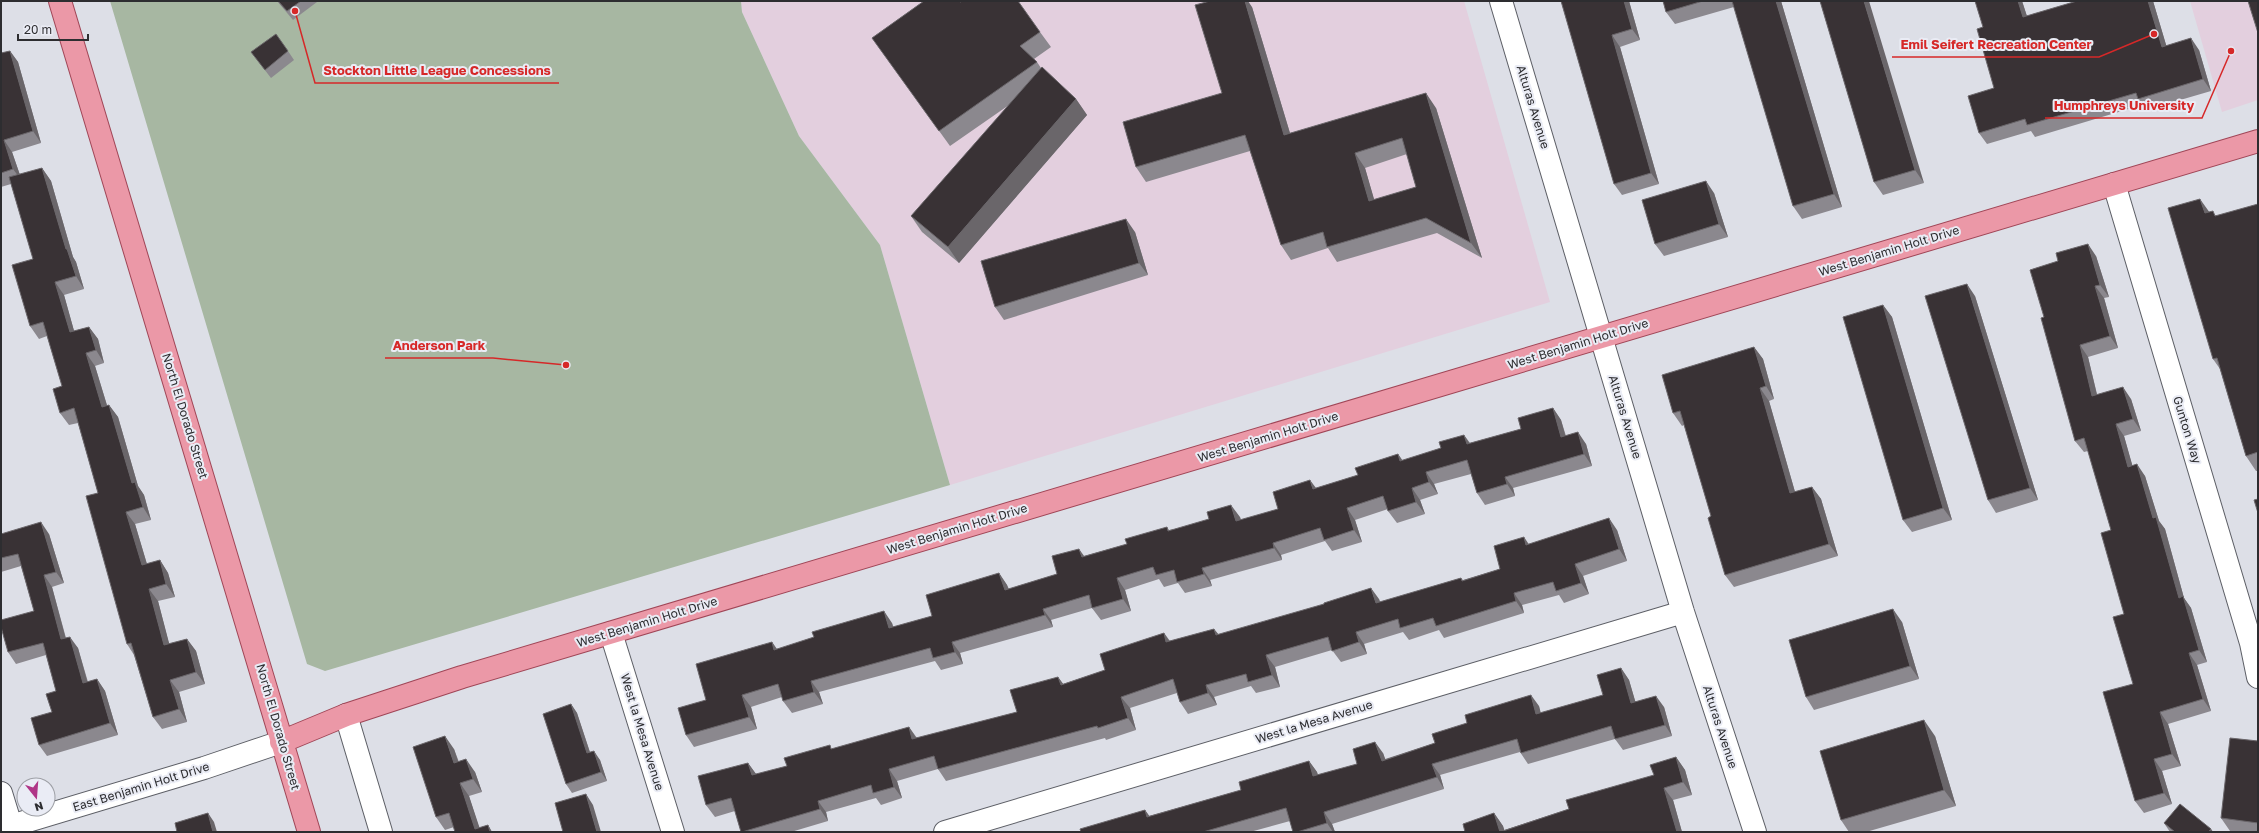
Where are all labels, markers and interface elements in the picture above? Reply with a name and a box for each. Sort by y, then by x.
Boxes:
scale bar [18,16,88,42]
text: 20 m [24,22,52,37]
callout: Emil Seifert Recreation Center [1892,32,2099,57]
text: Emil Seifert Recreation Center [1900,36,2092,52]
callout: Stockton Little League Concessions [315,58,559,83]
text: Stockton Little League Concessions [323,62,551,78]
street label: Alturas Avenue [1514,63,1553,150]
callout: Humphreys University [2045,93,2202,118]
text: Humphreys University [2054,97,2194,113]
street label: West Benjamin Holt Drive [1817,222,1961,279]
street label: West Benjamin Holt Drive [1506,315,1650,372]
callout: Anderson Park [385,333,493,358]
text: Anderson Park [393,337,486,353]
street label: North El Dorado Street [159,351,212,481]
street label: Alturas Avenue [1606,373,1645,460]
street label: Gunton Way [2170,394,2205,466]
street label: West Benjamin Holt Drive [1196,408,1340,465]
street label: West Benjamin Holt Drive [885,500,1029,557]
street label: West Benjamin Holt Drive [575,593,719,650]
street label: North El Dorado Street [253,662,304,792]
street label: West la Mesa Avenue [618,672,667,792]
street label: Alturas Avenue [1700,683,1741,770]
street label: West la Mesa Avenue [1254,697,1374,746]
street label: East Benjamin Holt Drive [71,759,211,814]
north arrow [16,777,56,817]
text: N [33,800,45,814]

